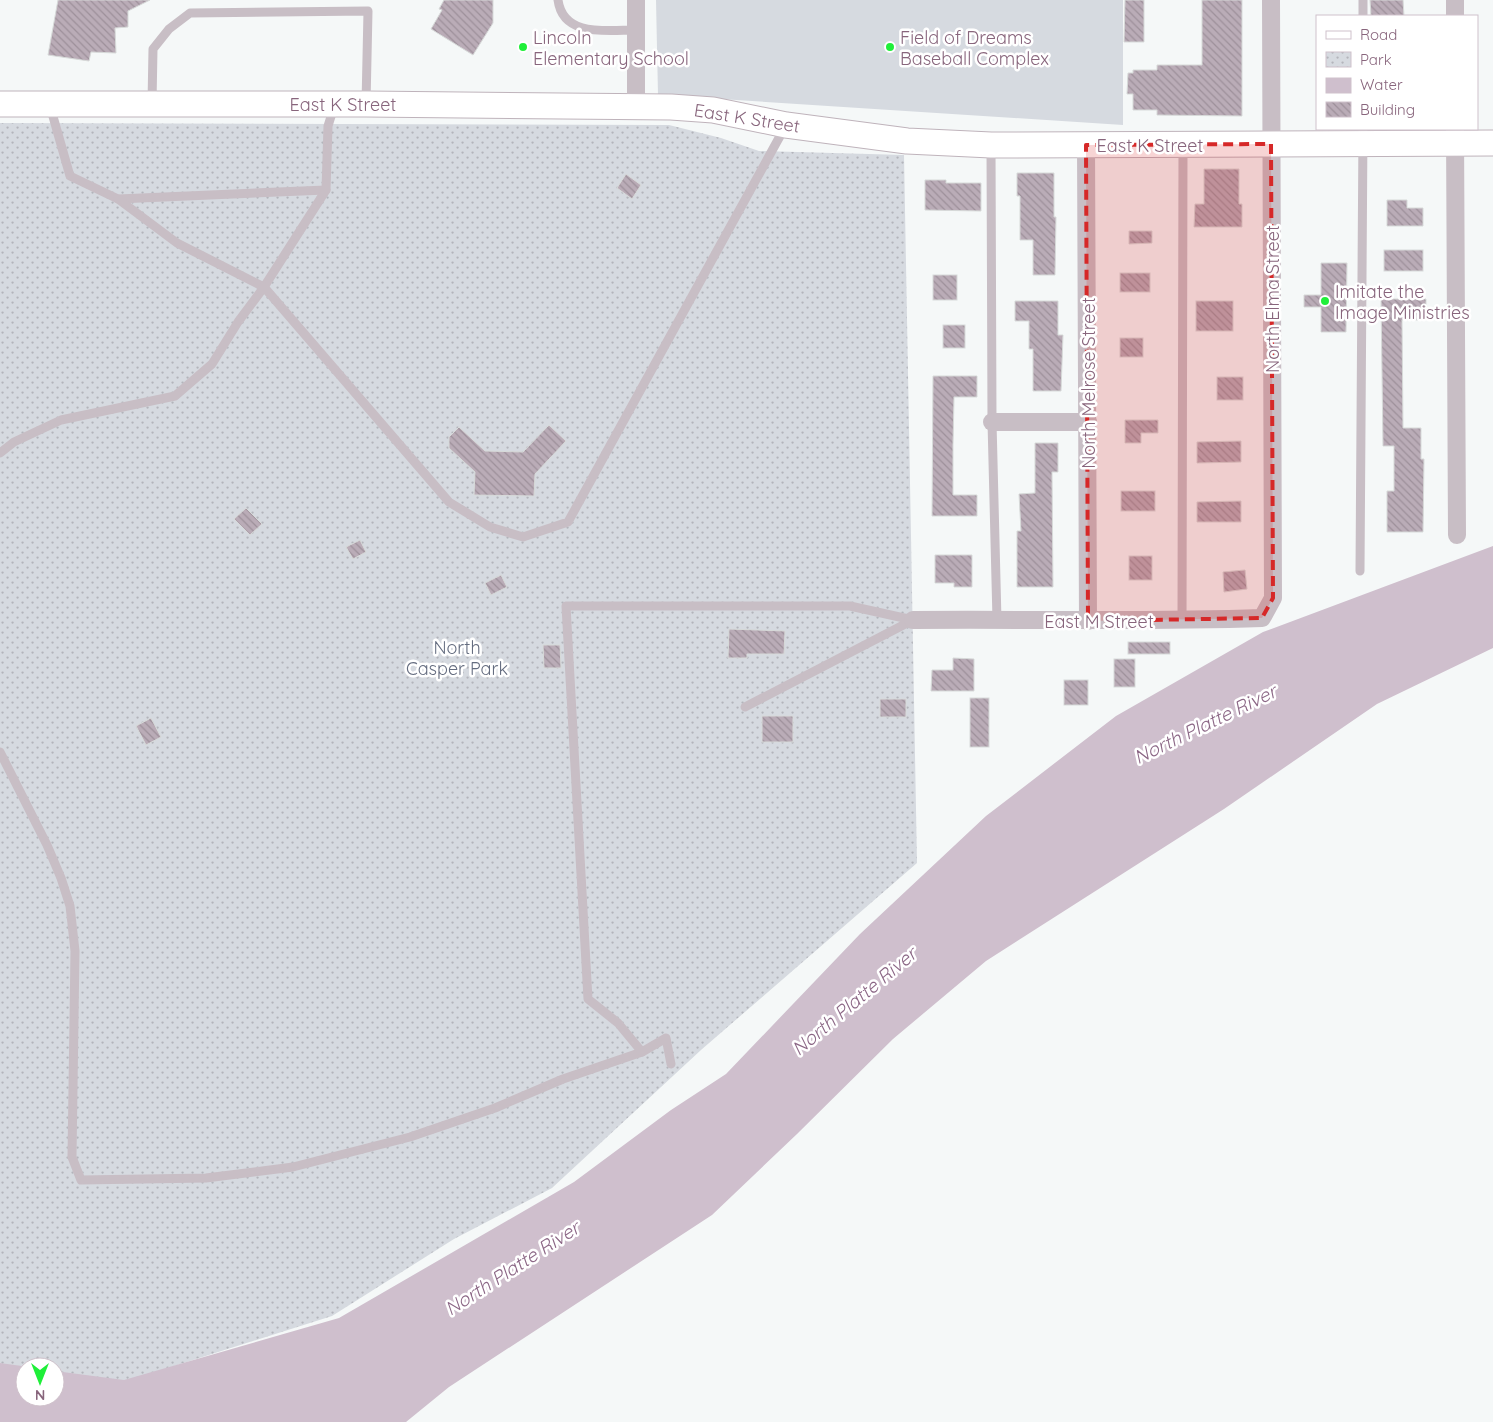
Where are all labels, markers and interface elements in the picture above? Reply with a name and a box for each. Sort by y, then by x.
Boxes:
legend [1316,15,1478,130]
text: Road [1360,25,1397,44]
place label: Lincoln Elementary School [533,26,689,70]
place label: Field of Dreams Baseball Complex [900,26,1049,70]
marker: Lincoln Elementary School [517,41,529,53]
marker: Field of Dreams Baseball Complex [884,41,896,53]
text: Park [1360,50,1392,69]
text: Water [1360,75,1403,94]
street label: East K Street [290,93,396,116]
street label: East K Street [692,98,802,138]
text: Building [1360,100,1415,119]
street label: East K Street [1097,134,1203,157]
street label: North Elma Street [1261,225,1284,373]
place label: Imitate the Image Ministries [1335,280,1470,324]
marker: Imitate the Image Ministries [1319,295,1331,307]
street label: North Melrose Street [1077,297,1100,469]
street label: East M Street [1044,610,1154,633]
park label: North Casper Park [406,636,508,680]
water label: North Platte River [1130,678,1283,769]
water label: North Platte River [787,940,923,1060]
water label: North Platte River [440,1214,586,1320]
north arrow [15,1357,65,1407]
text: N [35,1386,45,1404]

